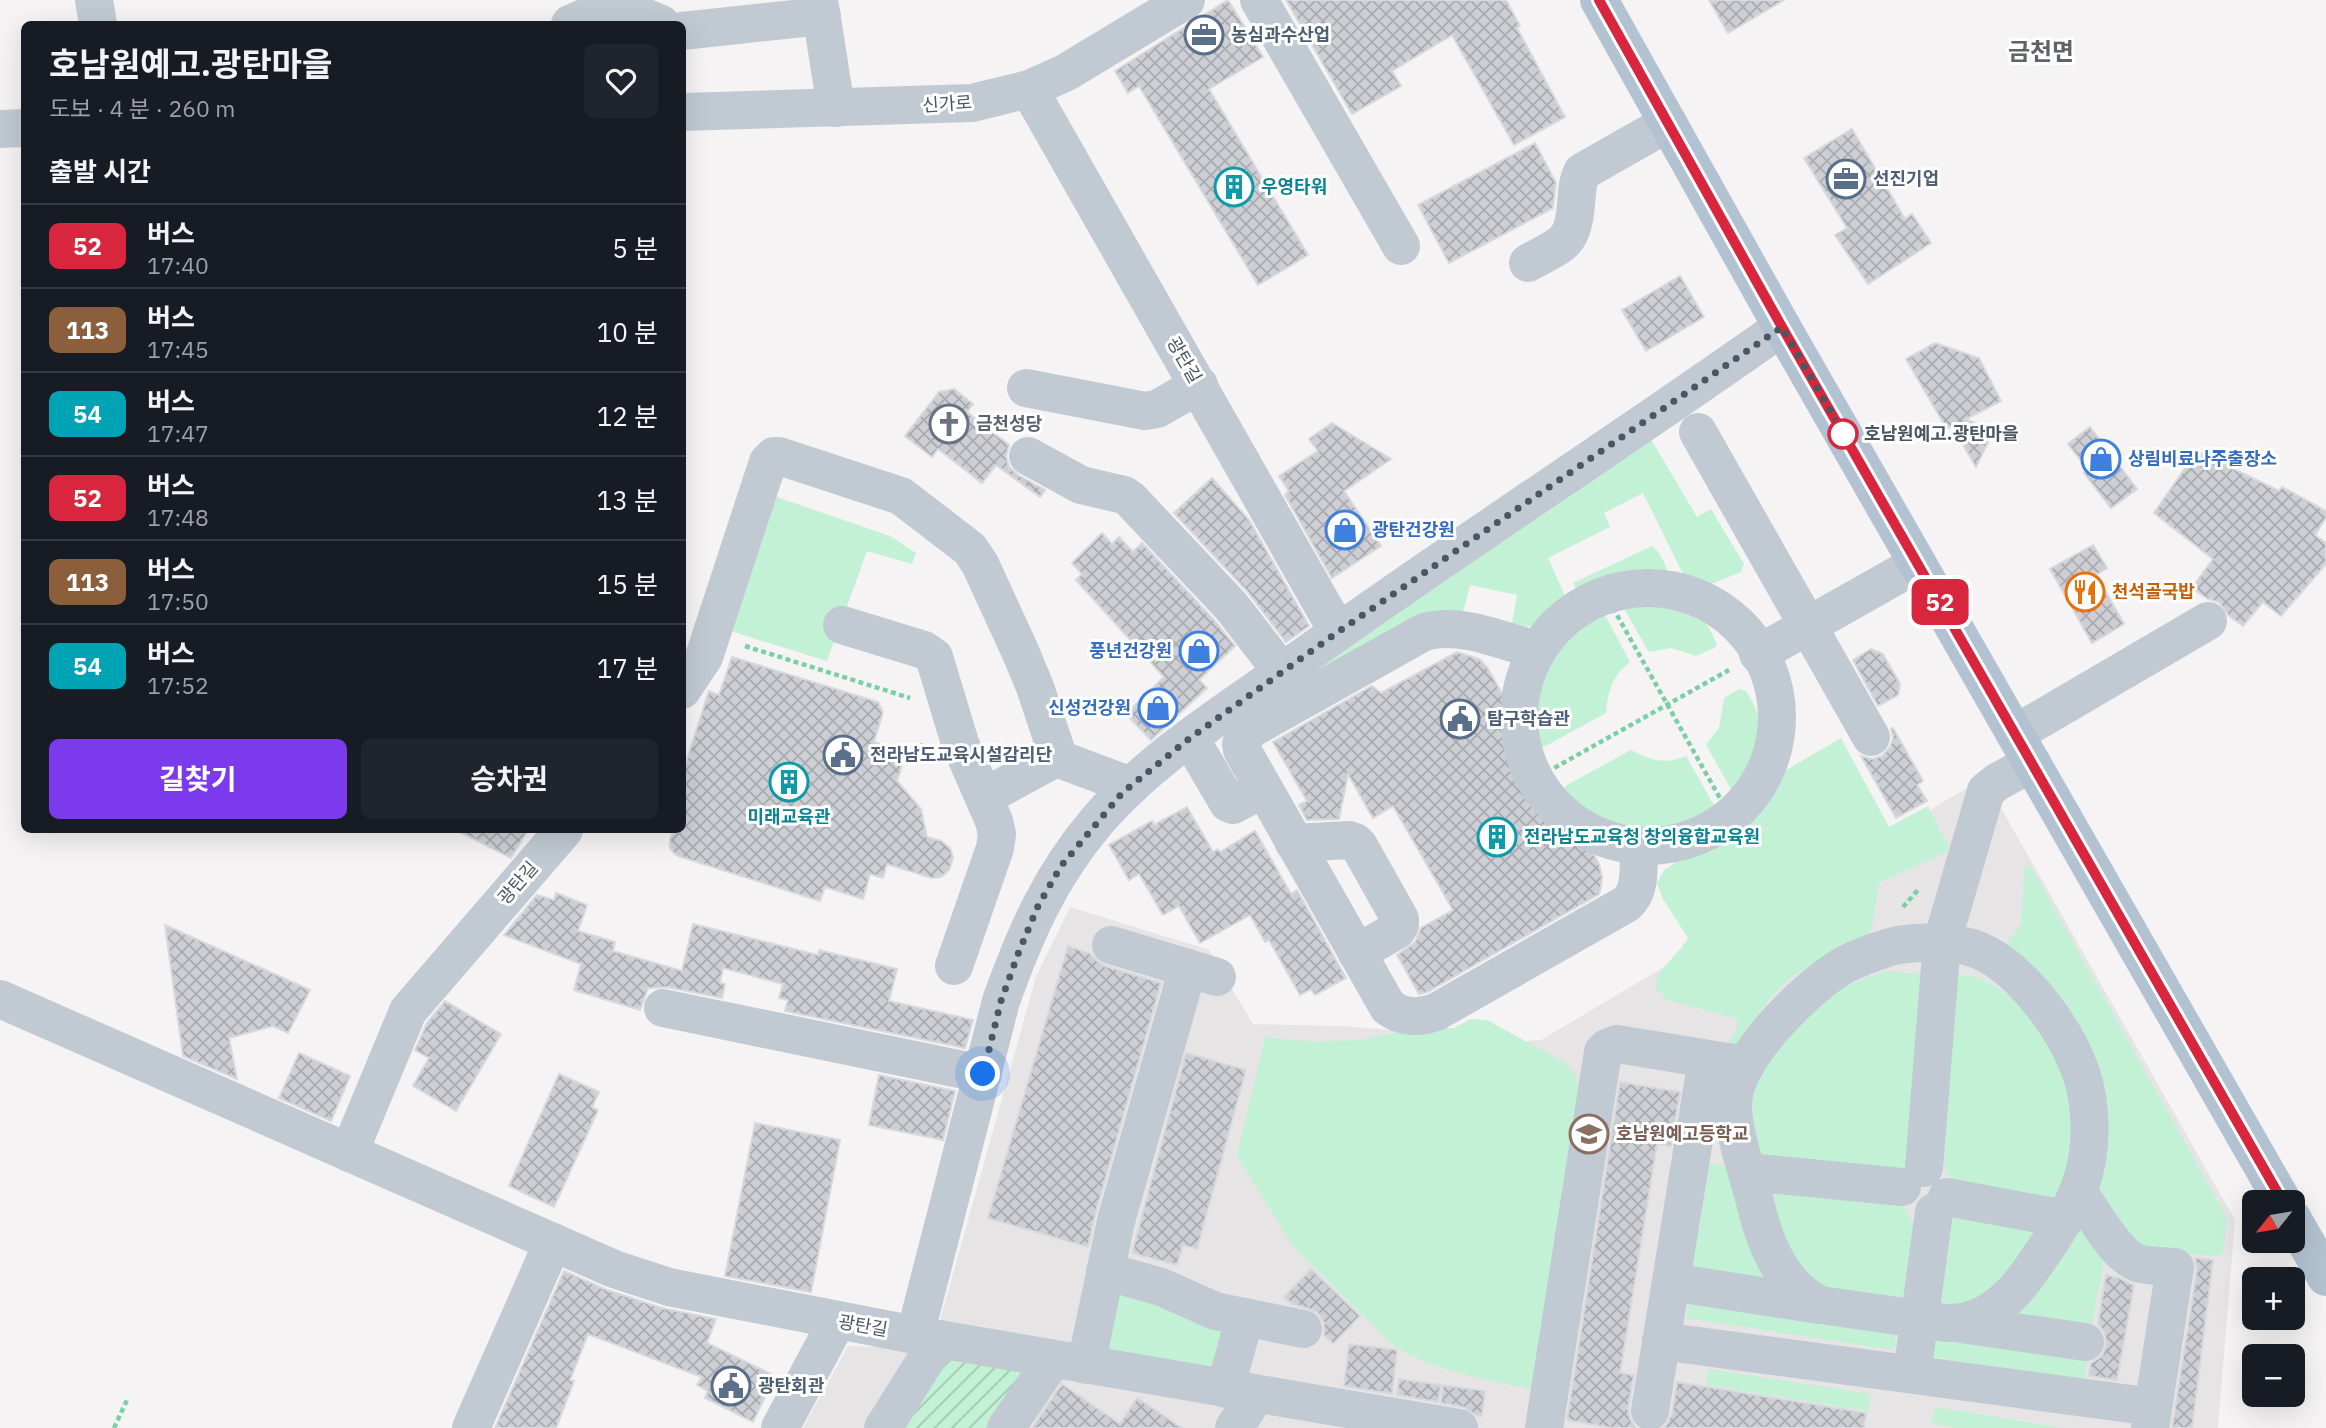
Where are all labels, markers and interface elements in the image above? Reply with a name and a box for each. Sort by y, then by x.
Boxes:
office icon: 농심과수산업 [1183,14,1225,56]
place label: 농심과수산업 [1231,23,1330,46]
district label: 금천면 [2008,35,2074,67]
text: 호남원예고.광탄마을 [49,42,332,85]
button: heart [584,44,658,118]
street label: 신가로 [921,90,973,117]
text: 도보 · 4 분 · 260 m [49,93,235,123]
text: 출발 시간 [49,154,151,188]
office icon: 선진기업 [1825,158,1867,200]
building icon: 우영타워 [1213,166,1255,208]
place label: 선진기업 [1873,167,1939,190]
place label: 우영타워 [1261,175,1327,198]
text: 버스 [147,216,195,250]
text: 52 [73,230,102,262]
text: 5 분 [612,231,658,265]
text: 17:40 [147,250,209,280]
text: 버스 [147,300,195,334]
text: 113 [66,314,109,346]
text: 10 분 [597,315,658,349]
street label: 광탄길 [1162,332,1207,387]
text: 17:45 [147,334,209,364]
text: 버스 [147,384,195,418]
text: 54 [73,398,102,430]
text: 12 분 [597,399,658,433]
church icon: 금천성당 [928,403,970,445]
place label: 금천성당 [976,412,1042,435]
text: 17:47 [147,418,209,448]
marker: 호남원예고.광탄마을 [1828,419,1858,449]
place label: 호남원예고.광탄마을 [1864,422,2019,445]
shop icon: 상림비료나주출장소 [2080,438,2122,480]
place label: 상림비료나주출장소 [2128,447,2277,470]
text: 버스 [147,468,195,502]
text: 52 [73,482,102,514]
text: 13 분 [597,483,658,517]
text: 17:48 [147,502,209,532]
shop icon: 광탄건강원 [1324,509,1366,551]
place label: 광탄건강원 [1372,518,1455,541]
text: 버스 [147,552,195,586]
text: 113 [66,566,109,598]
text: 15 분 [597,567,658,601]
restaurant icon: 천석골국밥 [2064,571,2106,613]
line badge: 52 [1909,579,1972,625]
place label: 천석골국밥 [2112,580,2195,603]
text: 17:50 [147,586,209,616]
text: 52 [1926,586,1954,618]
shop icon: 풍년건강원 [1178,630,1220,672]
text: 버스 [147,636,195,670]
place label: 풍년건강원 [1089,639,1172,662]
text: 54 [73,650,102,682]
text: 17 분 [597,651,658,685]
text: 17:52 [147,670,209,700]
shop icon: 신성건강원 [1137,687,1179,729]
place label: 신성건강원 [1048,696,1131,719]
public building icon: 탐구학습관 [1439,698,1481,740]
place label: 탐구학습관 [1487,707,1570,730]
public building icon: 전라남도교육시설감리단 [822,734,864,776]
button: 길찾기 [49,739,347,819]
button: 승차권 [361,739,658,819]
place label: 전라남도교육시설감리단 [870,743,1053,766]
building icon: 미래교육관 [768,761,810,803]
place label: 미래교육관 [748,805,831,828]
building icon: 전라남도교육청 창의융합교육원 [1476,816,1518,858]
place label: 전라남도교육청 창의융합교육원 [1524,825,1760,848]
street label: 광탄길 [493,856,543,909]
your location [965,1056,1000,1091]
school or university icon: 호남원예고등학교 [1568,1113,1610,1155]
place label: 호남원예고등학교 [1616,1122,1748,1145]
north arrow [2242,1190,2305,1253]
map controls [2242,1190,2305,1407]
button: + [2242,1267,2305,1330]
street label: 광탄길 [837,1310,890,1341]
button: − [2242,1344,2305,1407]
public building icon: 광탄회관 [710,1365,752,1407]
place label: 광탄회관 [758,1374,825,1397]

